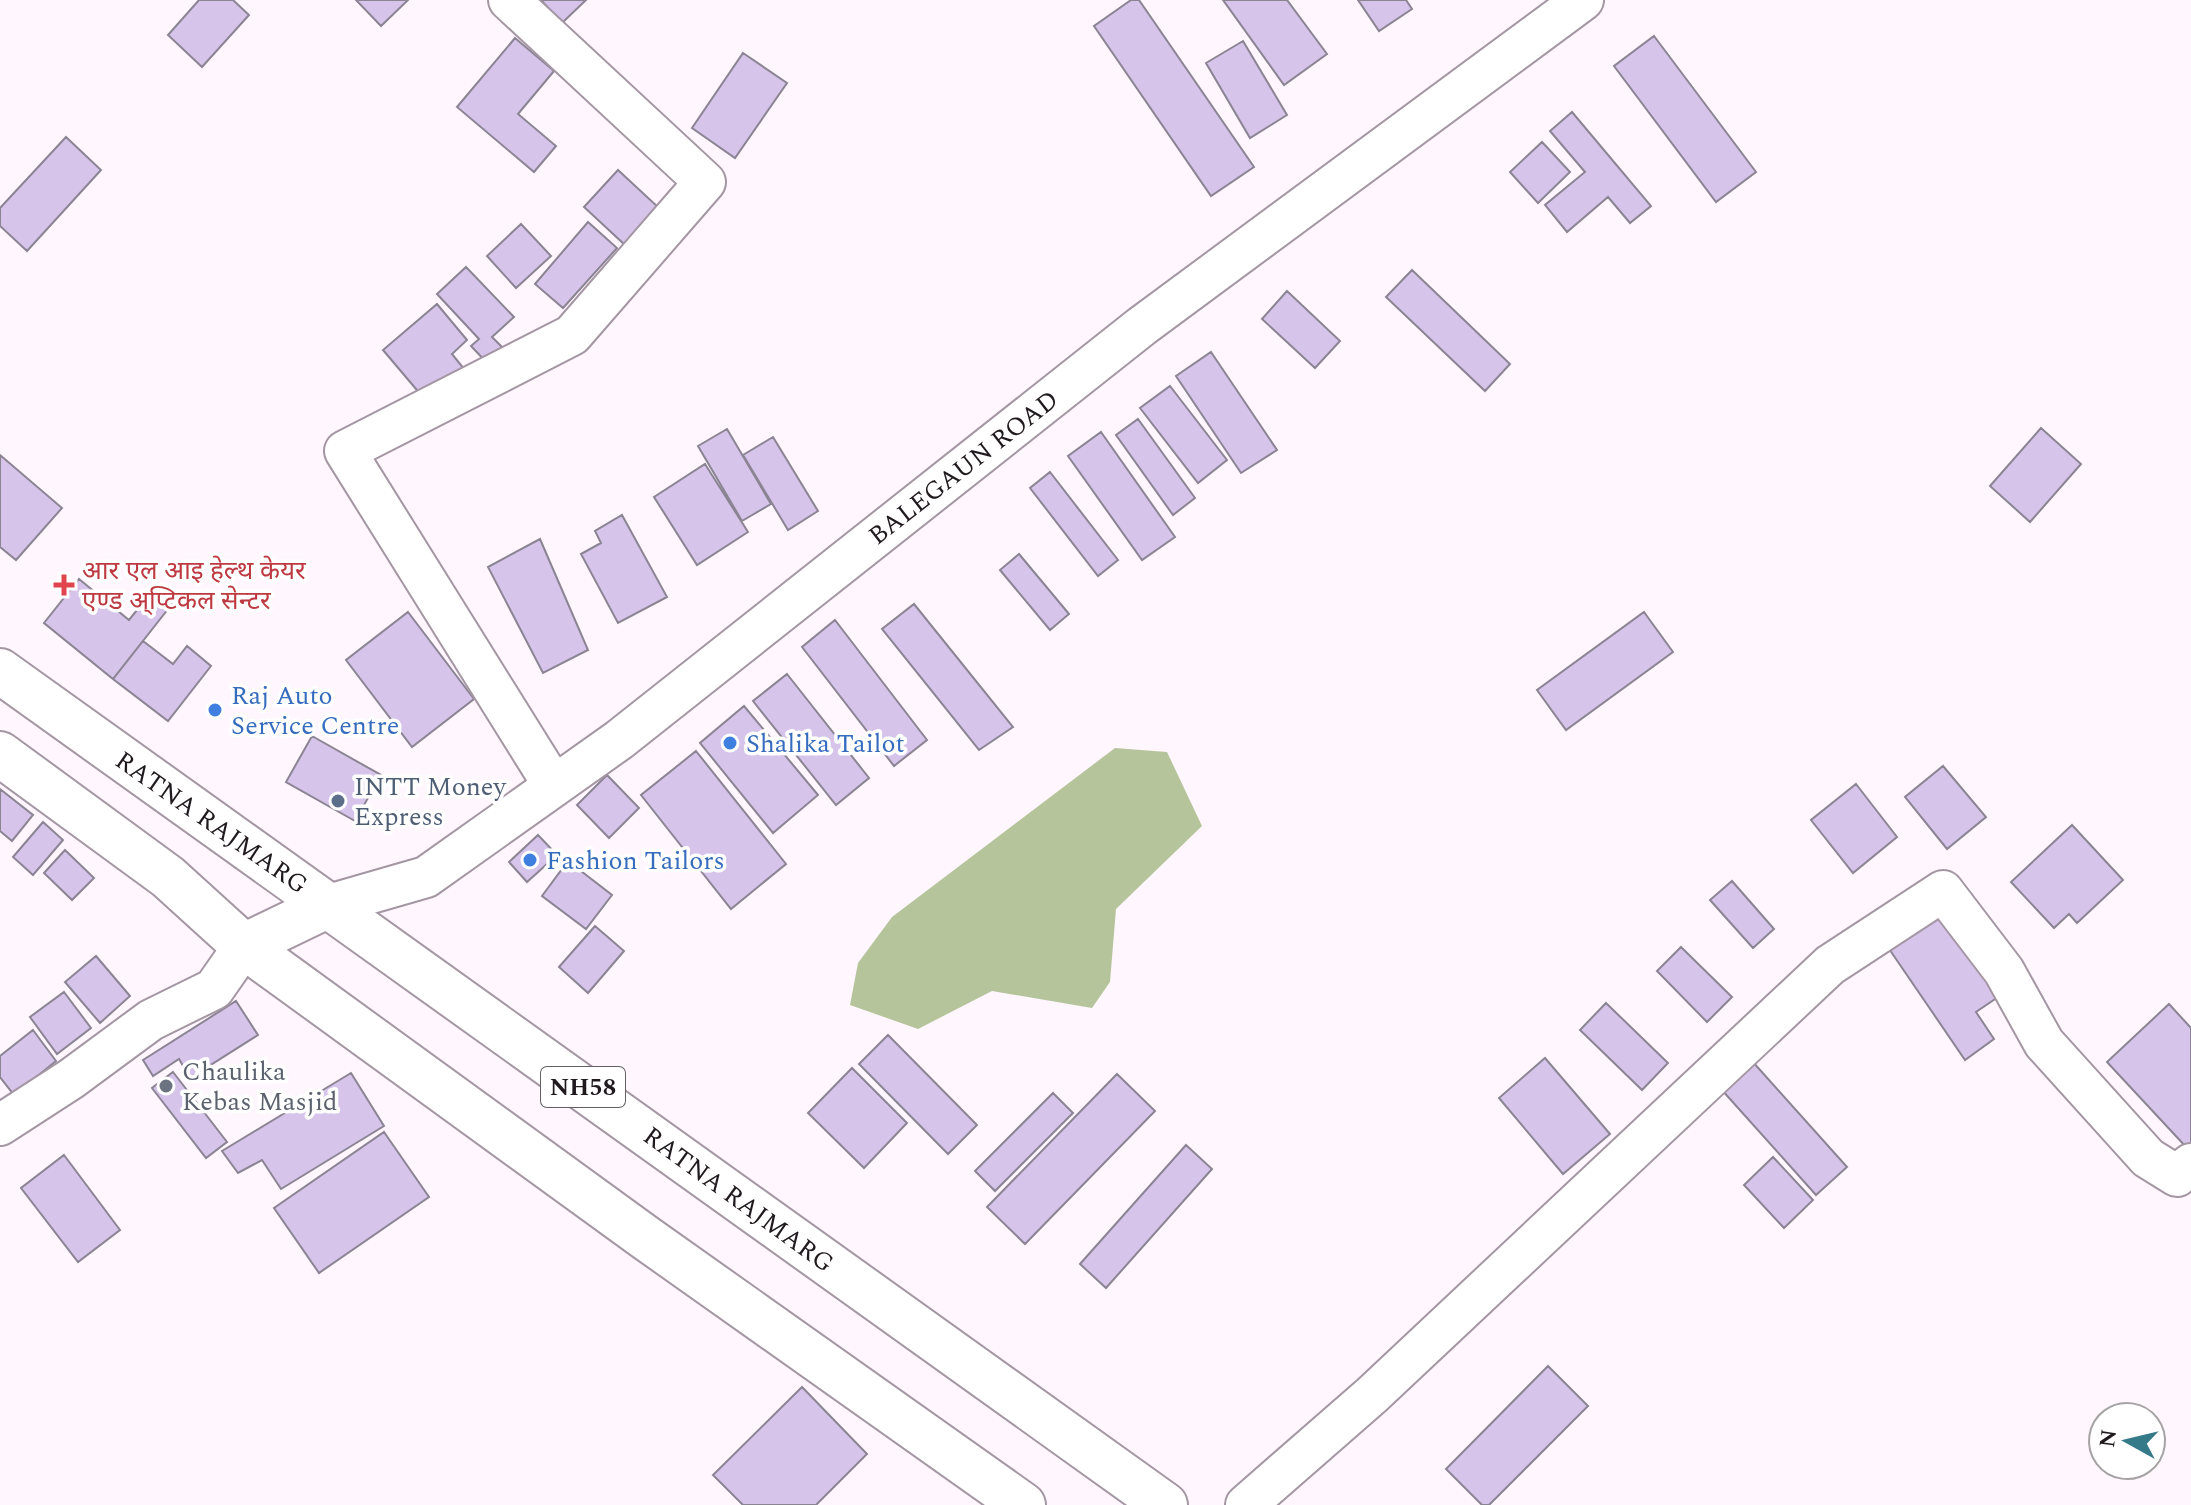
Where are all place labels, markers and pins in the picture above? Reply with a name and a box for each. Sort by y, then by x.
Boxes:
place label: आर एल आइ हेल्थ केयर एण्ड अ्प्टिकल सेन्टर [82,551,307,621]
marker: आर एल आइ हेल्थ केयर एण्ड अ्प्टिकल सेन्टर [53,574,75,596]
place label: Raj Auto Service Centre [231,676,399,746]
marker: Raj Auto Service Centre [206,701,224,719]
place label: Shalika Tailot [746,724,905,764]
marker: Shalika Tailot [721,734,739,752]
place label: INTT Money Express [354,767,507,837]
marker: INTT Money Express [329,792,347,810]
place label: Fashion Tailors [546,841,725,881]
marker: Fashion Tailors [521,851,539,869]
place label: Chaulika Kebas Masjid [182,1052,338,1122]
marker: Chaulika Kebas Masjid [157,1077,175,1095]

